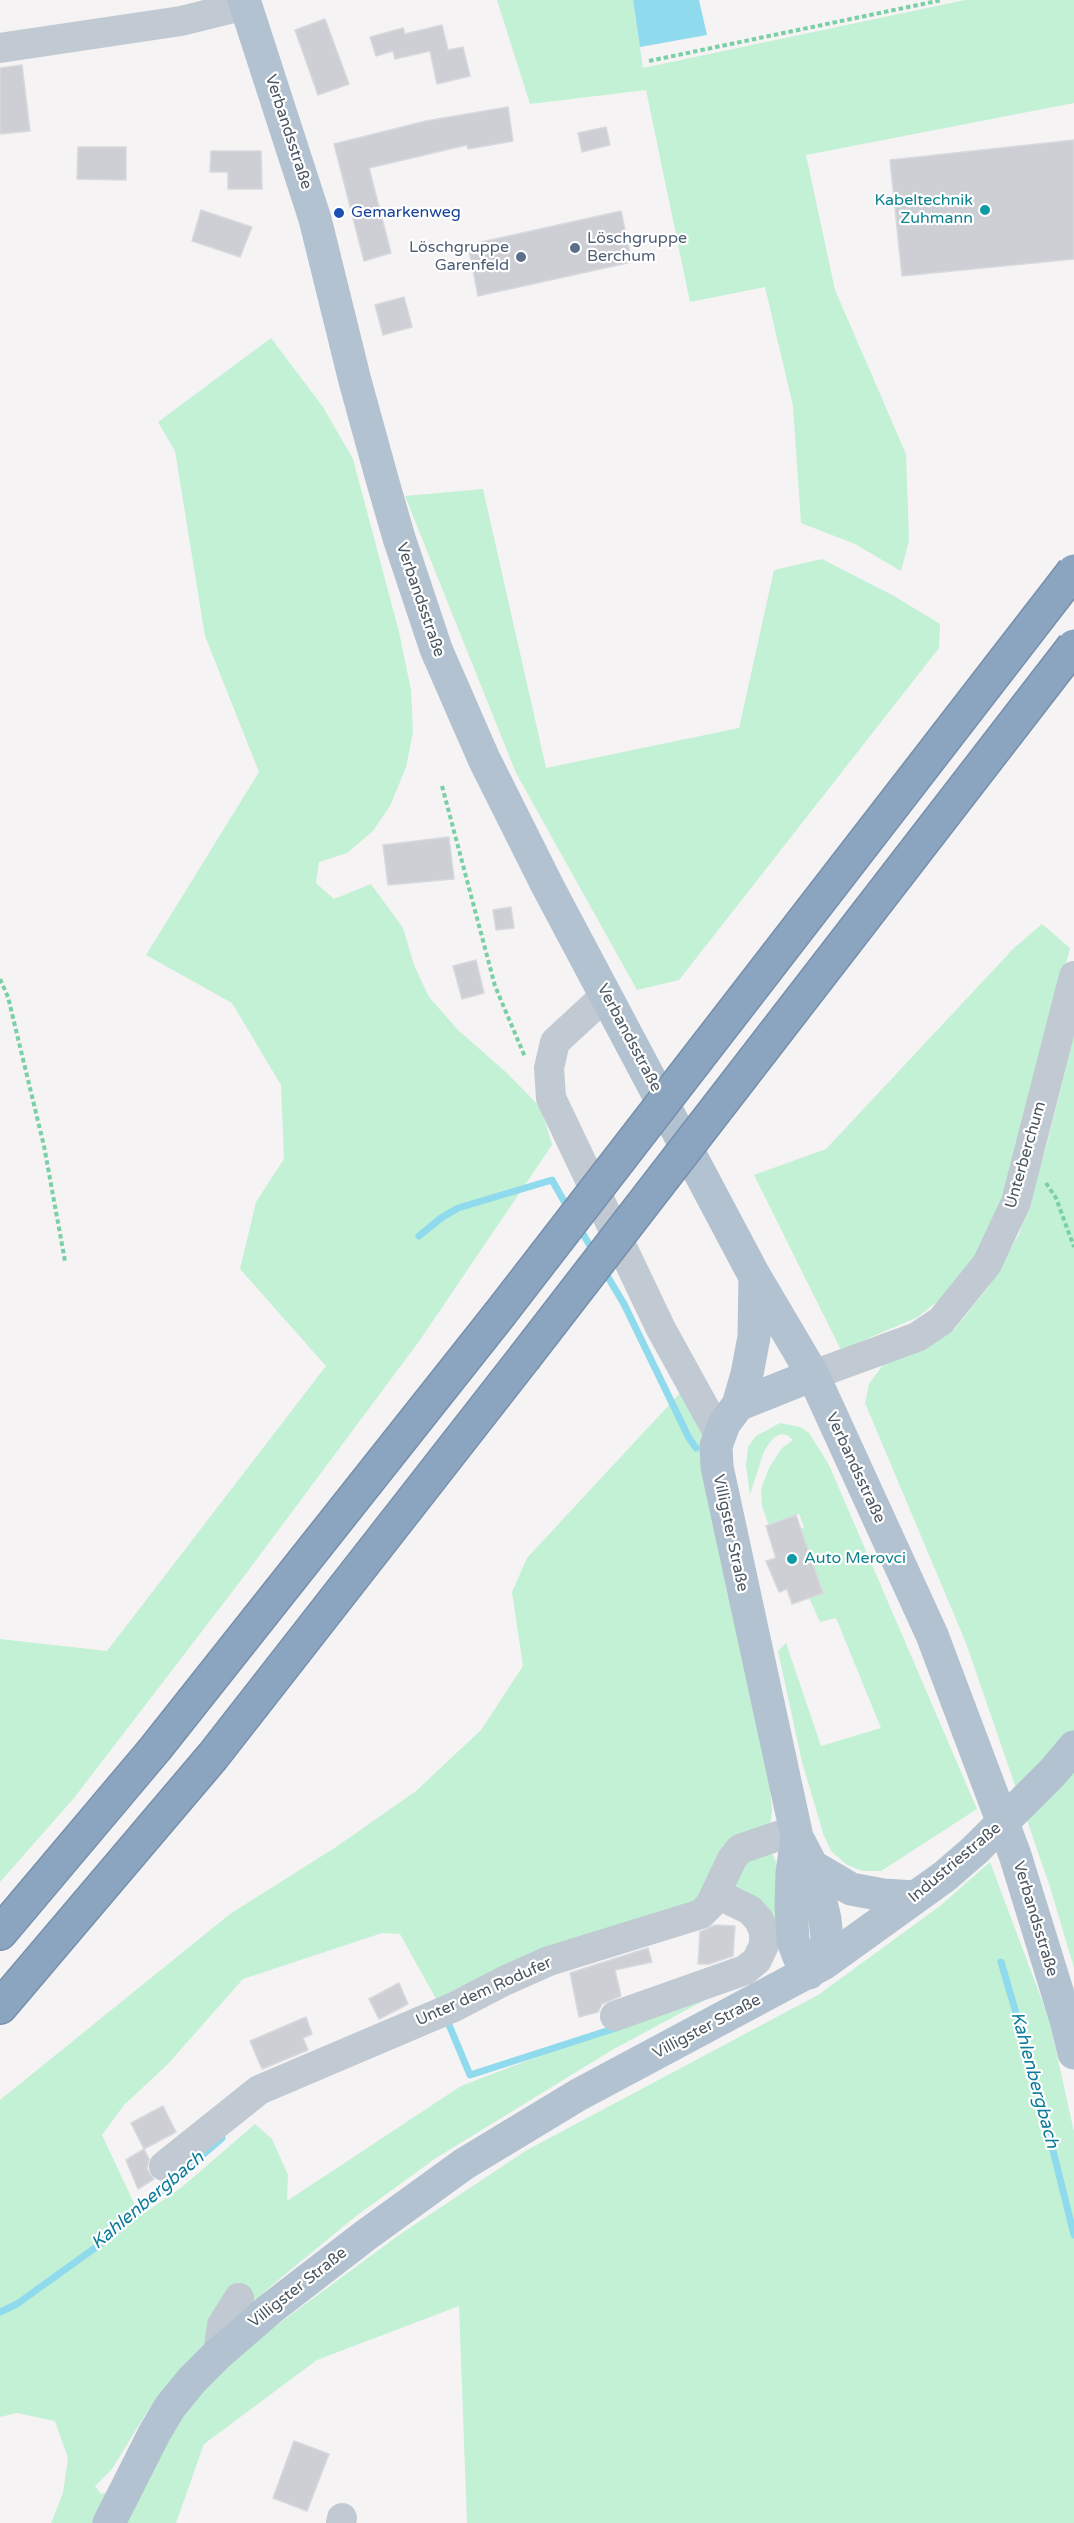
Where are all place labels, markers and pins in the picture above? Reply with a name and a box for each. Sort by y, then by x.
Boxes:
place label: Kabeltechnik Zuhmann [874,191,973,229]
place label: Gemarkenweg [351,203,461,223]
marker: Kabeltechnik Zuhmann [978,203,992,217]
marker: Gemarkenweg [332,206,346,220]
place label: Löschgruppe Berchum [587,229,687,267]
place label: Löschgruppe Garenfeld [409,238,509,276]
marker: Löschgruppe Berchum [568,241,582,255]
marker: Löschgruppe Garenfeld [514,250,528,264]
place label: Auto Merovci [804,1549,906,1569]
marker: Auto Merovci [785,1552,799,1566]

